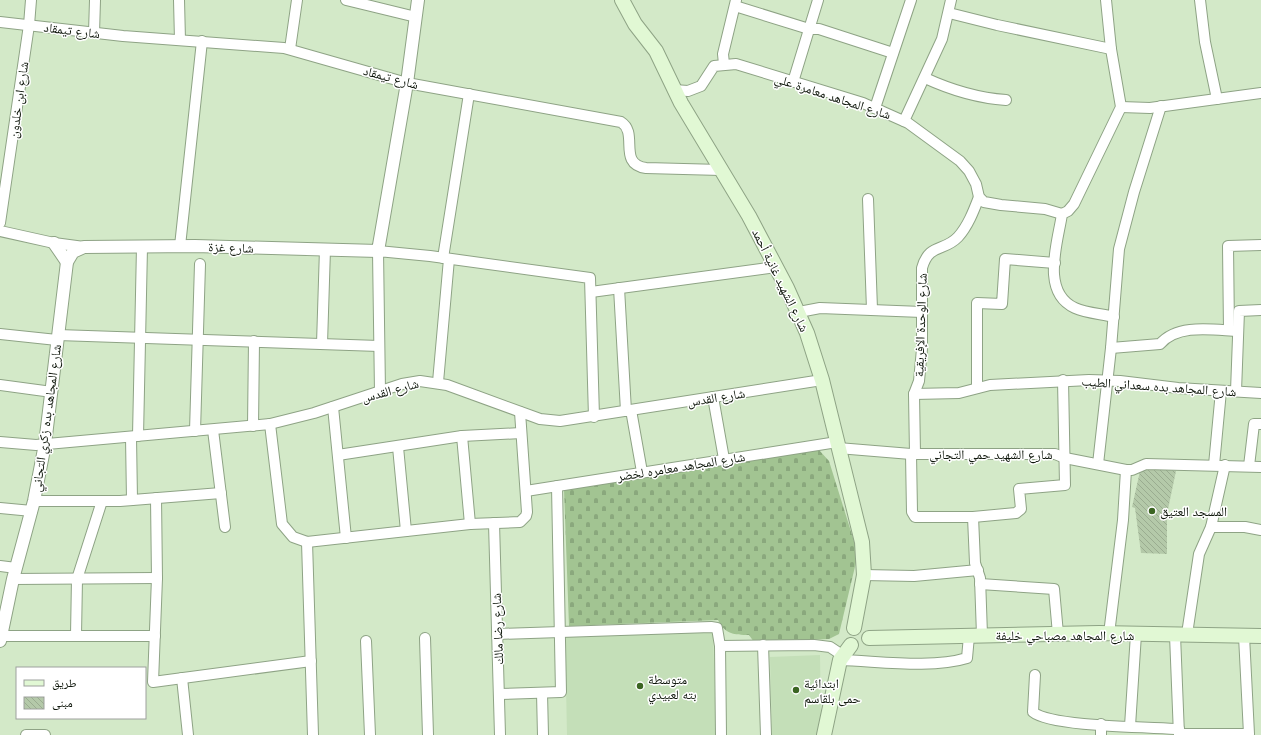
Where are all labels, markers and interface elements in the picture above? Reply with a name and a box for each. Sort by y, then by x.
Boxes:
street label: شارع تيمقاد [43,20,101,43]
street label: شارع ابن خلدون [6,61,33,140]
street label: شارع تيمقاد [361,63,420,94]
street label: شارع المجاهد معامرة علي [772,71,893,125]
street label: شارع الشهيد غانية أحمد [747,226,812,335]
street label: شارع غزة [208,239,254,258]
street label: شارع الوحدة الإفريقية [911,273,932,377]
street label: شارع المجاهد بده زكري التجاني [29,343,68,493]
street label: شارع المجاهد بده سعداني الطيب [1081,374,1237,403]
street label: شارع القدس [360,376,421,407]
street label: شارع القدس [686,386,746,411]
street label: شارع الشهيد حمي التجاني [929,447,1053,465]
street label: شارع المجاهد معامره لخضر [615,449,746,486]
place label: المسجد العتيق [1160,504,1227,520]
marker: المسجد العتيق [1147,506,1157,516]
street label: شارع رضا مالك [489,593,508,665]
street label: شارع المجاهد مصباحي خليفة [996,628,1134,646]
legend [16,667,146,719]
place label: متوسطة بته لعبيدي [648,672,697,705]
text: طريق [52,676,77,690]
place label: ابتدائية حمى بلقاسم [804,676,861,707]
marker: متوسطة بته لعبيدي [635,681,645,691]
marker: ابتدائية حمى بلقاسم [791,685,801,695]
text: مبنى [52,696,73,710]

